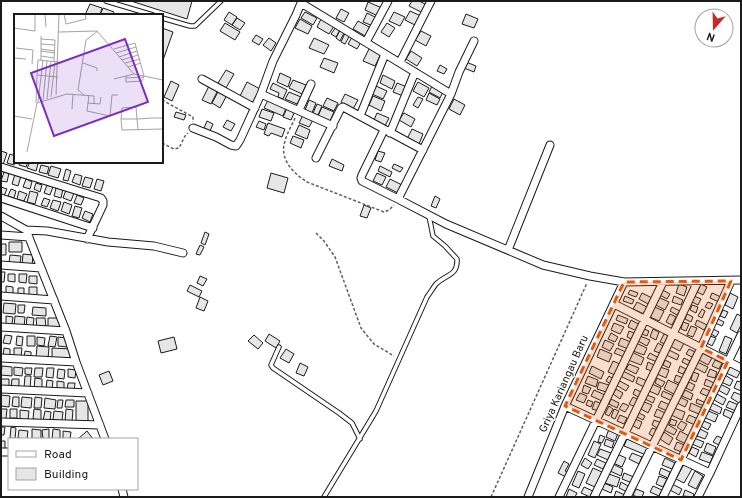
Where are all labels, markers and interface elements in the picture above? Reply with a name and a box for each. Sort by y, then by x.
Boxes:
north arrow [694,8,734,48]
inset map [14,14,163,163]
text: N [705,29,717,44]
street label: Griya Kariangau Baru [536,333,592,435]
legend [8,438,138,490]
text: Road [44,447,72,463]
text: Building [44,467,88,483]

